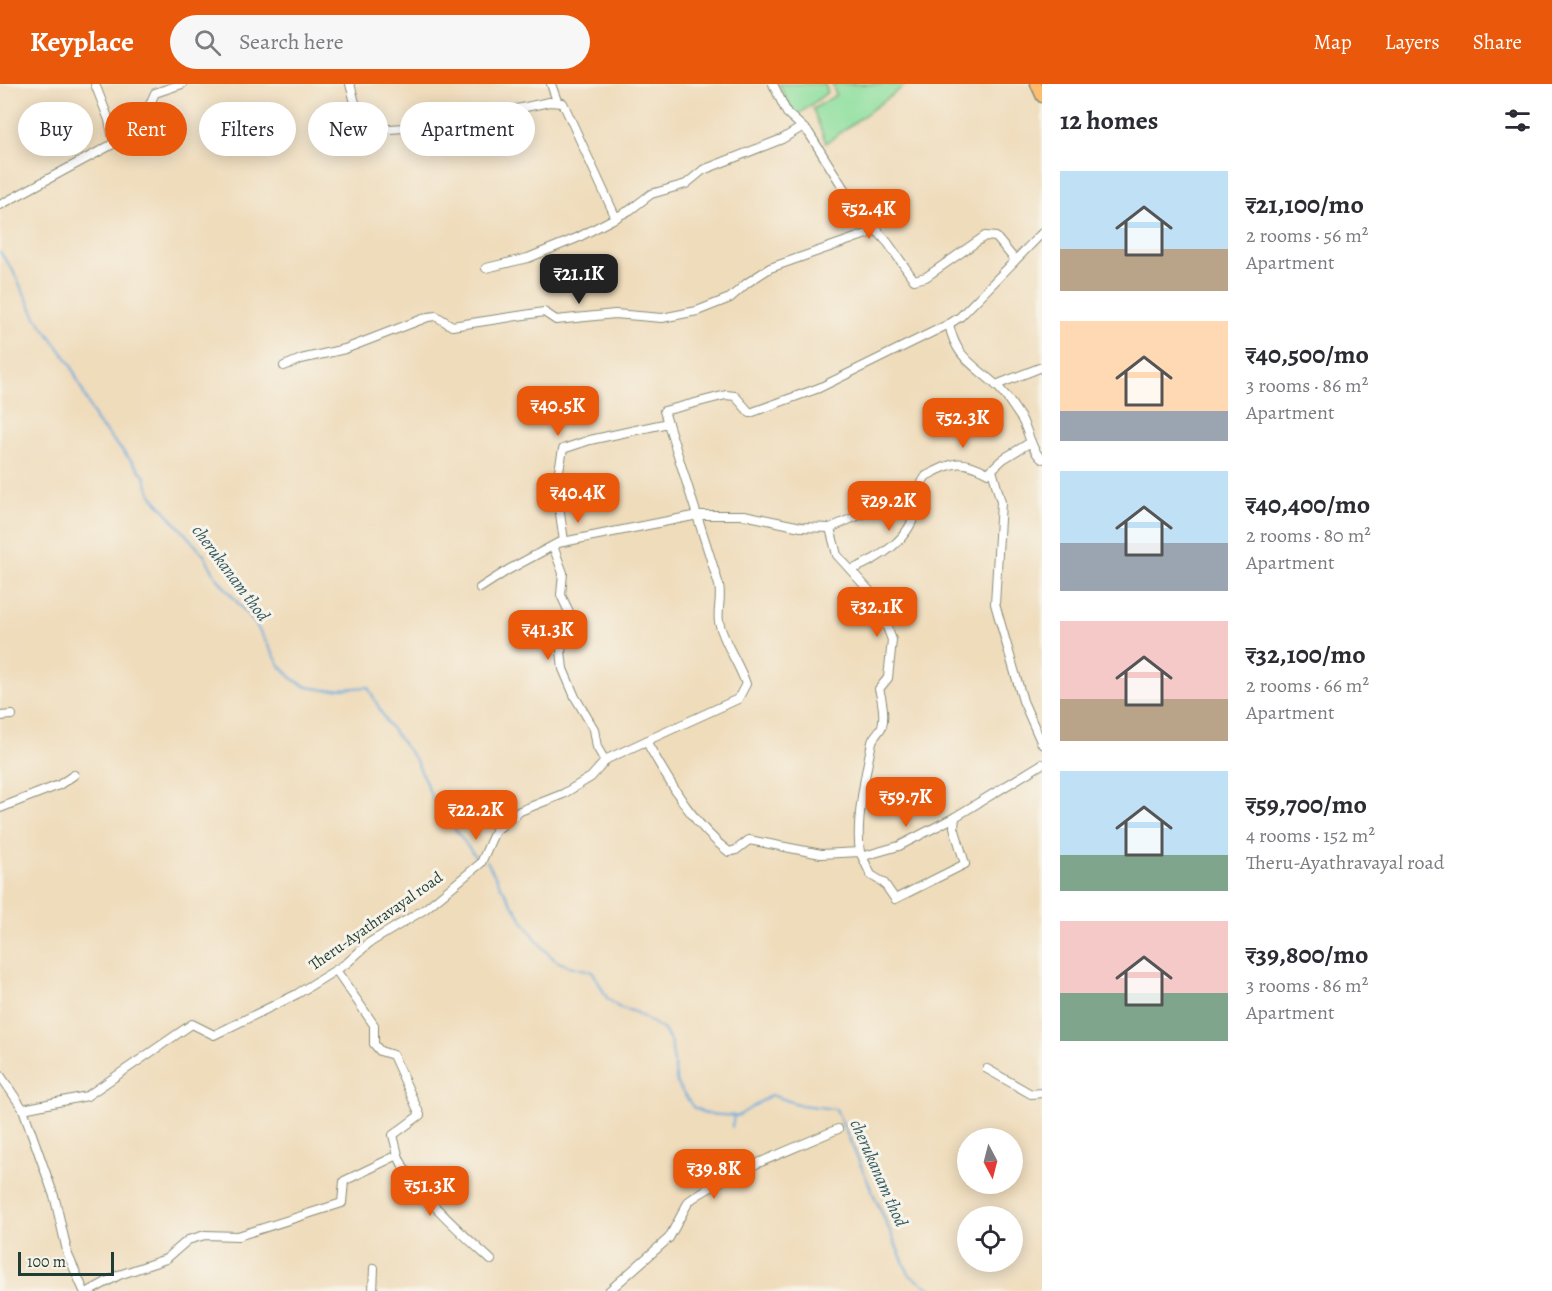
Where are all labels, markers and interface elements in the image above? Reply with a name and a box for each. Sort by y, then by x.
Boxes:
search box [170,15,590,69]
text: Keyplace [30,23,134,61]
icon: search [191,26,224,59]
text: Search here [239,27,344,57]
text: Map [1313,28,1352,56]
text: Layers [1385,28,1440,56]
text: Share [1473,28,1522,56]
chip: Buy [18,102,93,156]
chip: Rent [105,102,187,156]
chip: Filters [199,102,296,156]
chip: New [308,102,388,156]
chip: Apartment [400,102,535,156]
text: 12 homes [1060,103,1158,138]
icon: filters [1501,104,1534,137]
text: ₹21,100/mo [1246,187,1364,222]
pin: ₹52.4K [820,189,918,240]
text: ₹52.4K [842,195,896,222]
icon: home [1108,195,1180,267]
text: 2 rooms · 56 m² [1246,222,1368,249]
text: Apartment [1246,249,1335,276]
pin: ₹21.1K [530,254,628,305]
text: ₹21.1K [554,260,604,287]
text: ₹40,500/mo [1246,337,1369,372]
icon: home [1108,345,1180,417]
text: 3 rooms · 86 m² [1246,372,1368,399]
pin: ₹40.5K [509,386,607,437]
text: ₹40.5K [531,392,585,419]
pin: ₹52.3K [914,398,1012,449]
text: Apartment [1246,399,1335,426]
text: ₹52.3K [937,404,989,431]
pin: ₹40.4K [529,473,627,524]
text: ₹40.4K [551,479,605,506]
pin: ₹29.2K [840,481,938,532]
text: ₹29.2K [862,487,916,514]
text: ₹40,400/mo [1246,487,1370,522]
icon: home [1108,495,1180,567]
water label: cherukanam thod [187,520,276,627]
text: 2 rooms · 80 m² [1246,522,1371,549]
text: Apartment [1246,549,1335,576]
pin: ₹32.1K [828,587,926,638]
text: ₹32.1K [851,593,903,620]
pin: ₹41.3K [499,610,597,661]
text: ₹41.3K [522,616,574,643]
text: ₹32,100/mo [1246,637,1366,672]
icon: home [1108,645,1180,717]
text: 2 rooms · 66 m² [1246,672,1369,699]
text: Apartment [1246,699,1335,726]
pin: ₹59.7K [857,777,955,828]
text: ₹59.7K [880,783,932,810]
text: ₹59,700/mo [1246,787,1367,822]
pin: ₹22.2K [427,790,525,841]
icon: home [1108,795,1180,867]
text: ₹22.2K [448,796,504,823]
text: 4 rooms · 152 m² [1246,822,1375,849]
text: Theru-Ayathravayal road [1246,849,1444,876]
street label: Theru-Ayathravayal road [305,866,448,976]
text: ₹39,800/mo [1246,937,1368,972]
icon: home [1108,945,1180,1017]
text: 3 rooms · 86 m² [1246,972,1368,999]
text: Apartment [1246,999,1335,1026]
water label: cherukanam thod [845,1115,914,1231]
north arrow [957,1128,1023,1194]
map controls [957,1128,1023,1272]
pin: ₹39.8K [665,1149,763,1200]
text: ₹39.8K [687,1155,741,1182]
pin: ₹51.3K [381,1166,479,1217]
text: ₹51.3K [405,1172,455,1199]
button: locate [957,1206,1023,1272]
scale bar [18,1249,114,1276]
text: 100 m [27,1251,66,1273]

